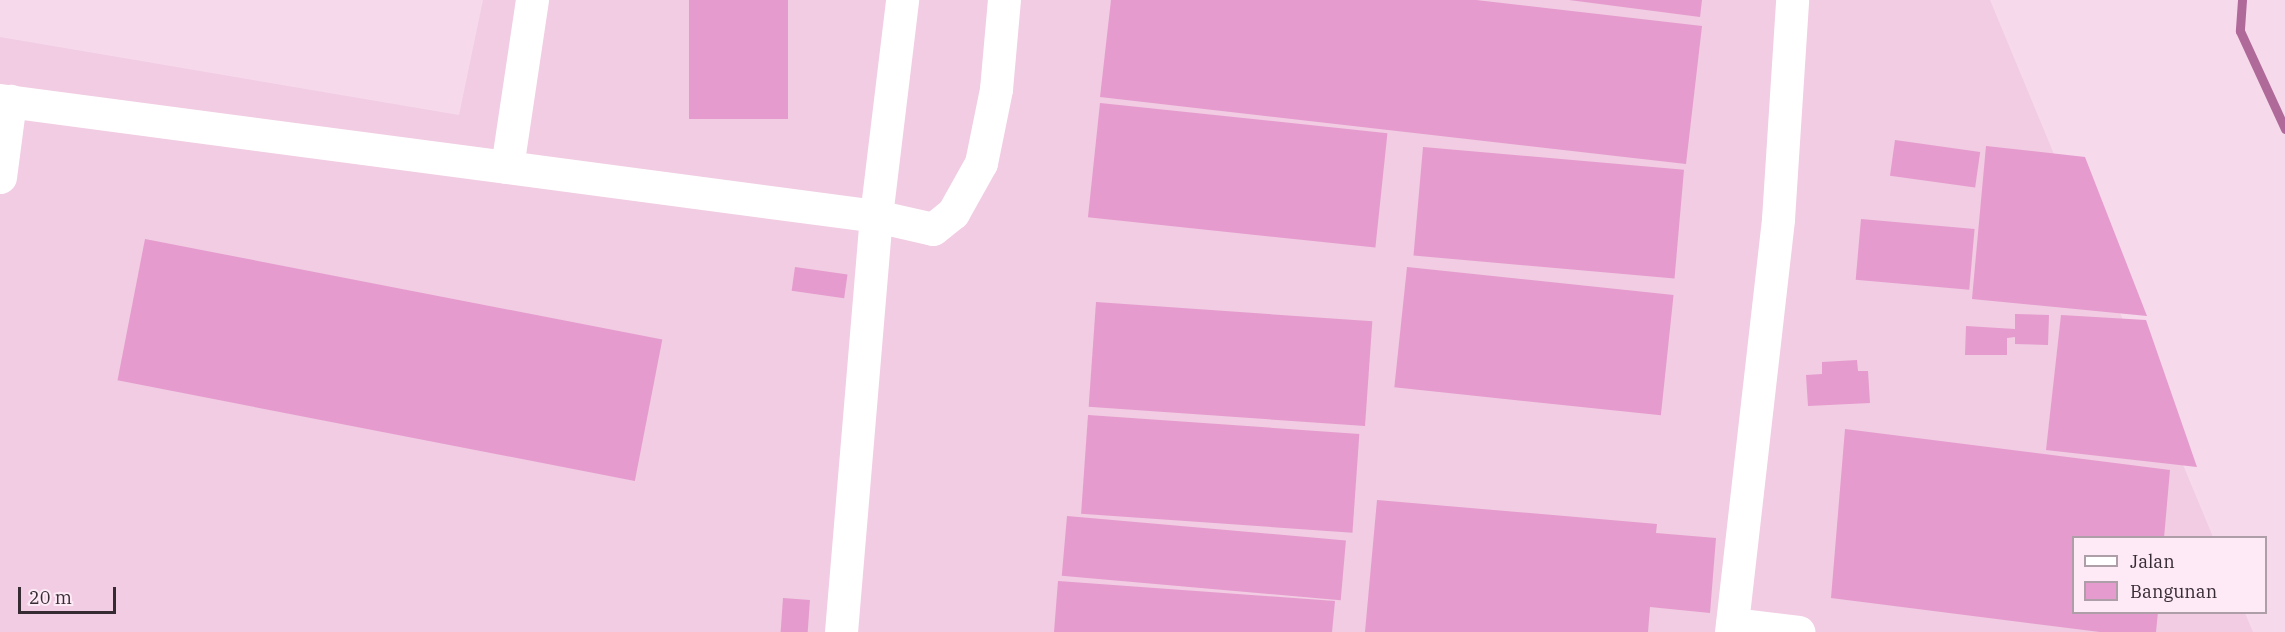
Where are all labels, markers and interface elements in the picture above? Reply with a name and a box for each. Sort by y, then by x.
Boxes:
legend [2072,536,2267,614]
text: Jalan [2130,550,2175,573]
scale bar [21,575,118,613]
text: Bangunan [2130,580,2217,603]
text: 20 m [29,586,72,609]

